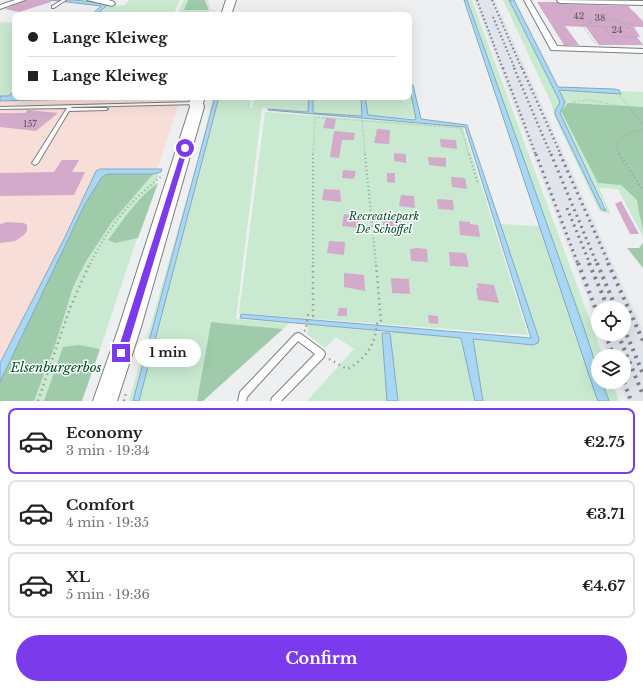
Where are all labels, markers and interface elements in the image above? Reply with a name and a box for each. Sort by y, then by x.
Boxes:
house number: 42 [574,10,584,21]
house number: 38 [595,12,606,23]
house number: 24 [612,24,622,35]
text: Lange Kleiweg [52,28,167,47]
text: Lange Kleiweg [52,66,167,85]
house number: 157 [23,118,37,129]
route start [176,139,194,157]
park label: Recreatiepark De Schoffel [348,209,419,236]
map controls [591,301,631,389]
button: locate [591,301,631,341]
callout: 1 min [135,339,201,367]
route end [112,344,130,362]
text: 1 min [149,344,187,361]
button: layers [591,349,631,389]
park label: Elsenburgerbos [10,359,102,376]
icon: car [18,423,54,459]
text: Economy [66,423,143,442]
text: €2.75 [584,432,625,451]
text: 3 min · 19:34 [66,442,150,459]
icon: car [18,495,54,531]
text: Comfort [66,495,134,514]
text: €3.71 [586,504,625,523]
text: 4 min · 19:35 [66,514,149,531]
icon: car [18,567,54,603]
text: XL [66,567,90,586]
text: €4.67 [582,576,625,595]
text: 5 min · 19:36 [66,586,150,603]
button: Confirm [16,635,627,681]

